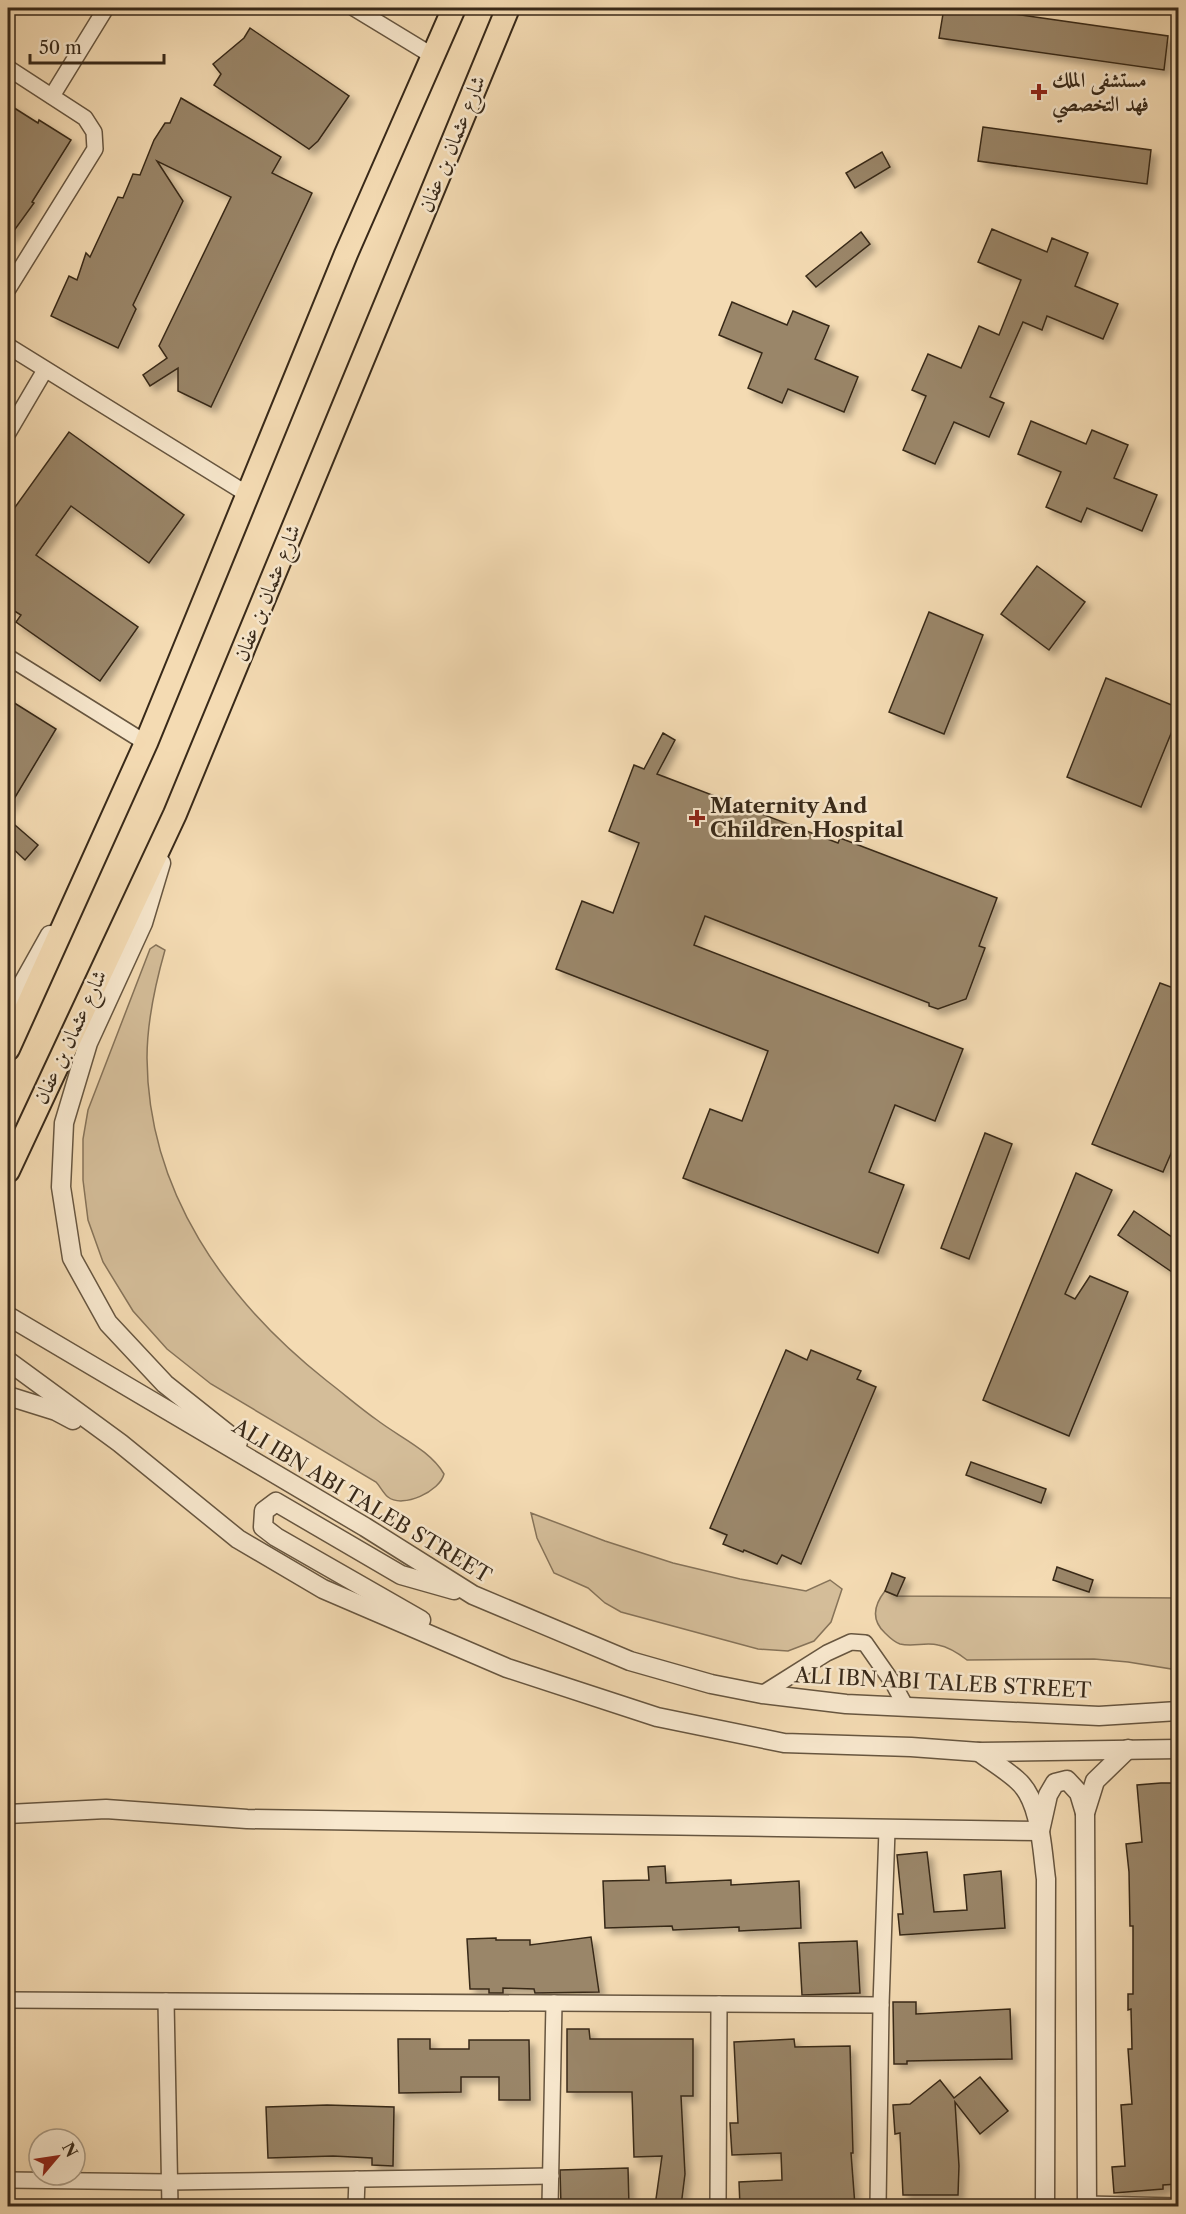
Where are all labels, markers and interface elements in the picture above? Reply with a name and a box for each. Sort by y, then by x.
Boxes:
scale bar [30,27,164,65]
text: 50 m [39,37,82,59]
place label: مستشفى الملك فهد التخصصي [1052,67,1149,124]
street label: شارع عثمان بن عفان [413,72,496,218]
marker: مستشفى الملك فهد التخصصي [1030,83,1048,101]
street label: شارع عثمان بن عفان [228,521,311,667]
place label: Maternity And Children Hospital [710,793,904,842]
marker: Maternity And Children Hospital [688,809,706,827]
street label: شارع عثمان بن عفان [27,966,117,1110]
street label: ALI IBN ABI TALEB STREET [228,1413,496,1588]
street label: ALI IBN ABI TALEB STREET [793,1662,1092,1703]
north arrow [27,2127,87,2187]
text: N [58,2139,82,2161]

